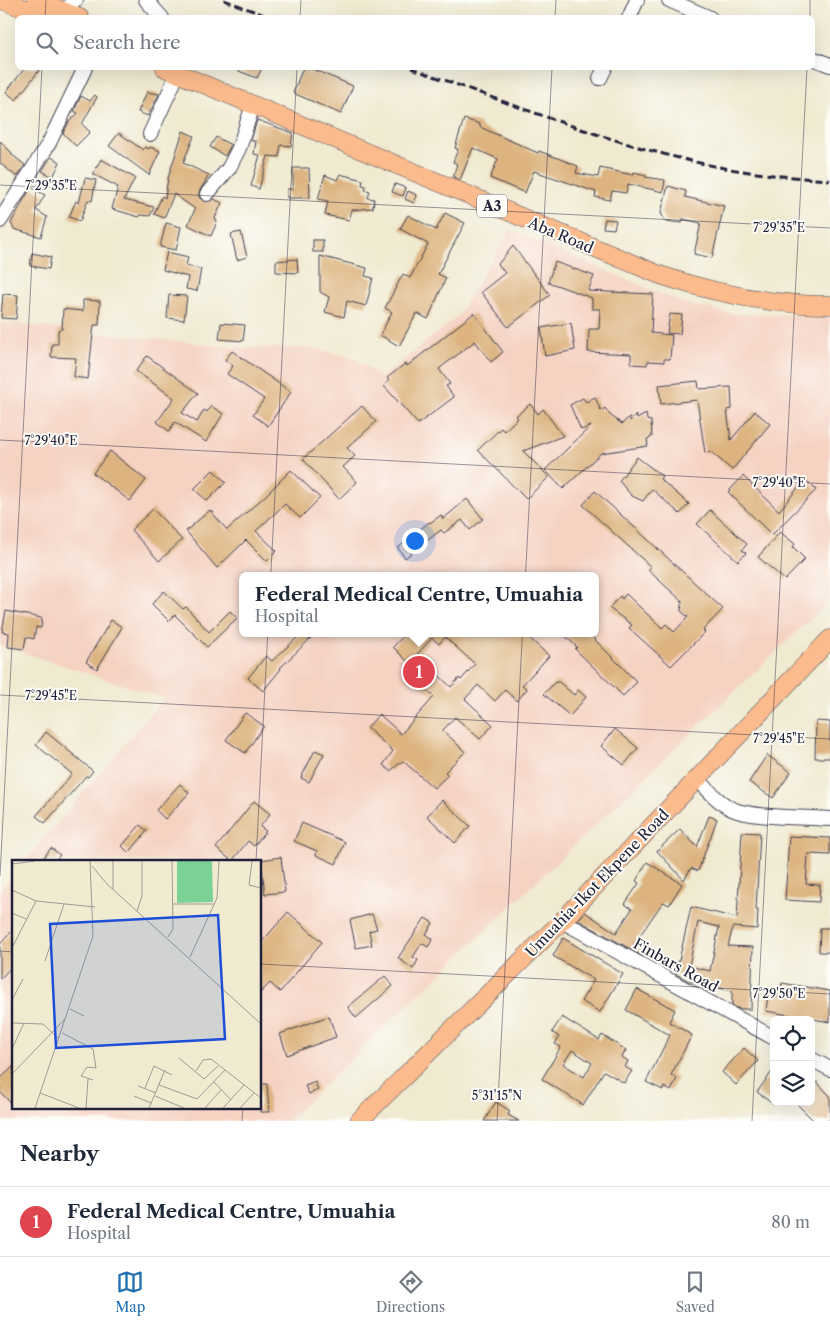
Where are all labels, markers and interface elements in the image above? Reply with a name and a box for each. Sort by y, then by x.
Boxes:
search box [15,15,815,70]
icon: search [33,29,61,57]
text: Search here [73,31,181,54]
text: 7°29'35"E [25,178,77,193]
road number: A3 [477,195,507,218]
street label: Aba Road [525,212,596,257]
text: 7°29'35"E [753,220,805,235]
text: 7°29'40"E [24,433,78,448]
text: 7°29'40"E [752,475,806,490]
your location [402,528,428,554]
popup [239,572,599,637]
text: Federal Medical Centre, Umuahia [255,583,583,606]
text: Hospital [255,606,318,626]
pin: 1 [403,653,435,691]
text: 7°29'45"E [25,688,77,703]
text: 7°29'45"E [753,731,805,746]
street label: Umuahia-Ikot Ekpene Road [521,805,673,961]
inset map [12,860,261,1108]
street label: Finbars Road [630,934,722,996]
text: 7°29'50"E [752,986,806,1001]
map controls [770,1016,815,1106]
button: locate [770,1016,815,1061]
button: layers [770,1061,815,1106]
text: 5°31'15"N [472,1088,522,1103]
text: Nearby [20,1141,99,1166]
text: Federal Medical Centre, Umuahia [67,1200,395,1223]
text: 1 [32,1212,40,1232]
text: 80 m [771,1212,810,1232]
text: Hospital [67,1223,131,1243]
tab: Map [115,1268,145,1316]
tab: Directions [376,1268,445,1316]
tab: Saved [676,1268,715,1316]

